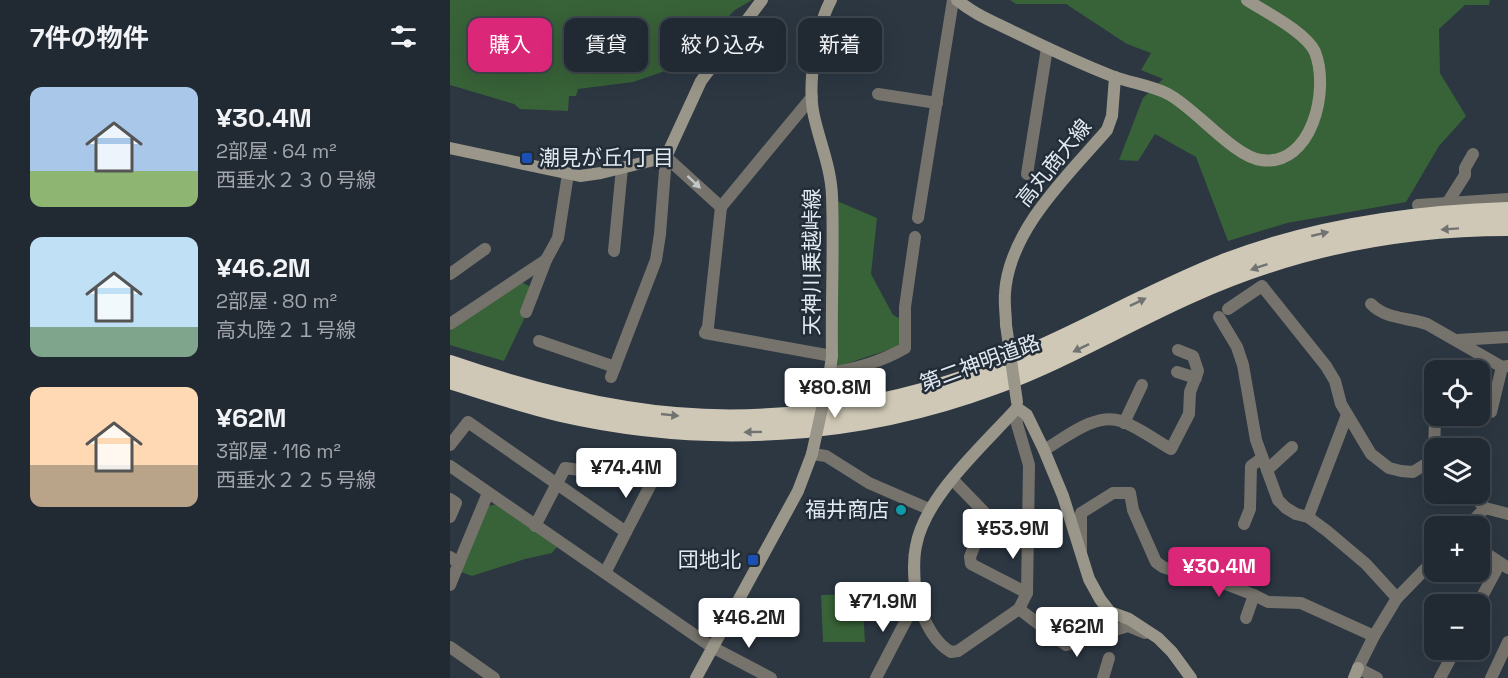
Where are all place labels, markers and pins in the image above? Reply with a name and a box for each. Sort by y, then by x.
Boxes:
place label: 潮見が丘1丁目 [539,144,674,171]
marker: 潮見が丘1丁目 [520,151,534,165]
pin: ¥80.8M [786,368,884,419]
pin: ¥74.4M [577,448,675,499]
place label: 福井商店 [805,496,889,523]
marker: 福井商店 [894,503,908,517]
pin: ¥53.9M [964,509,1062,560]
place label: 団地北 [678,546,741,573]
pin: ¥30.4M [1170,547,1268,598]
marker: 団地北 [746,553,760,567]
pin: ¥71.9M [834,582,932,633]
pin: ¥46.2M [700,598,798,649]
pin: ¥62M [1041,607,1113,658]

